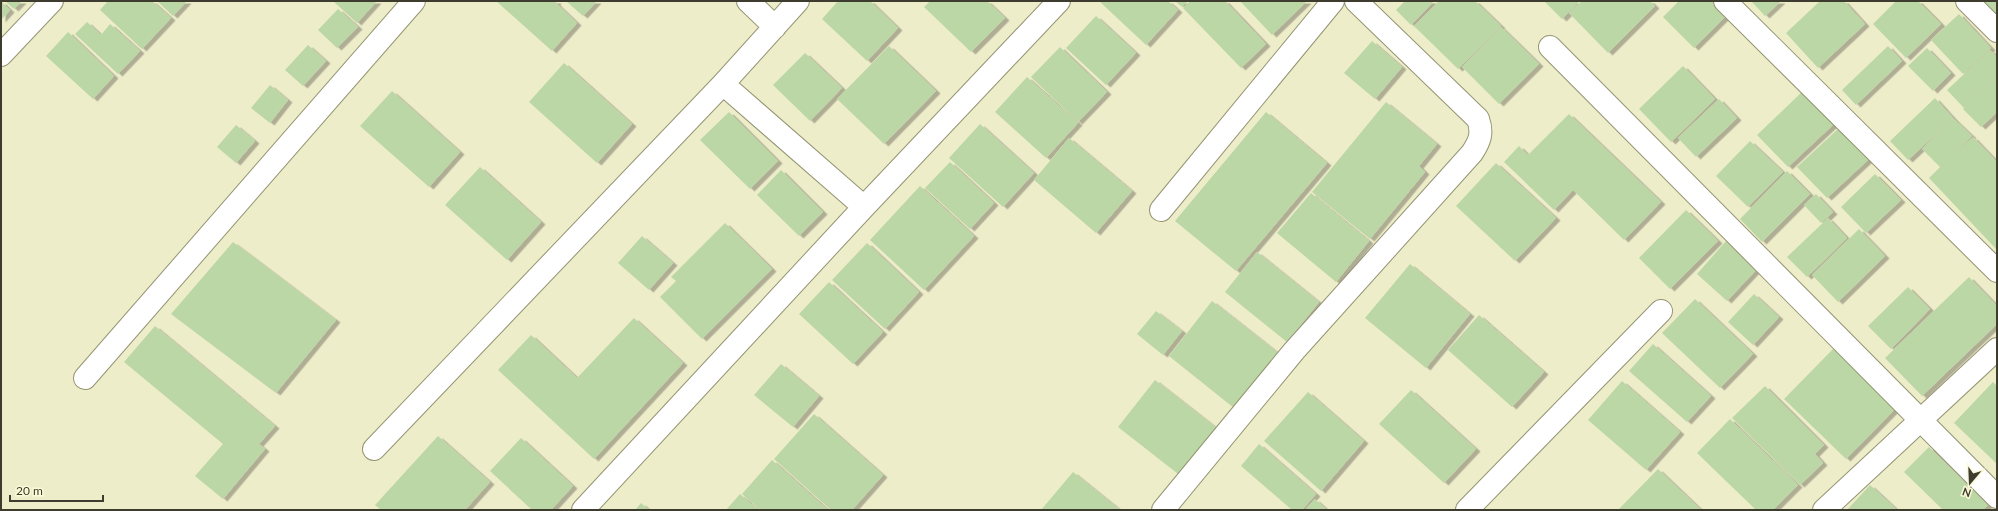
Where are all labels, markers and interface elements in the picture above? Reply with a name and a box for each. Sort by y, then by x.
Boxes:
north arrow [1950,463,1990,503]
scale bar [10,477,103,503]
text: 20 m [16,483,43,498]
text: N [1960,485,1973,500]

